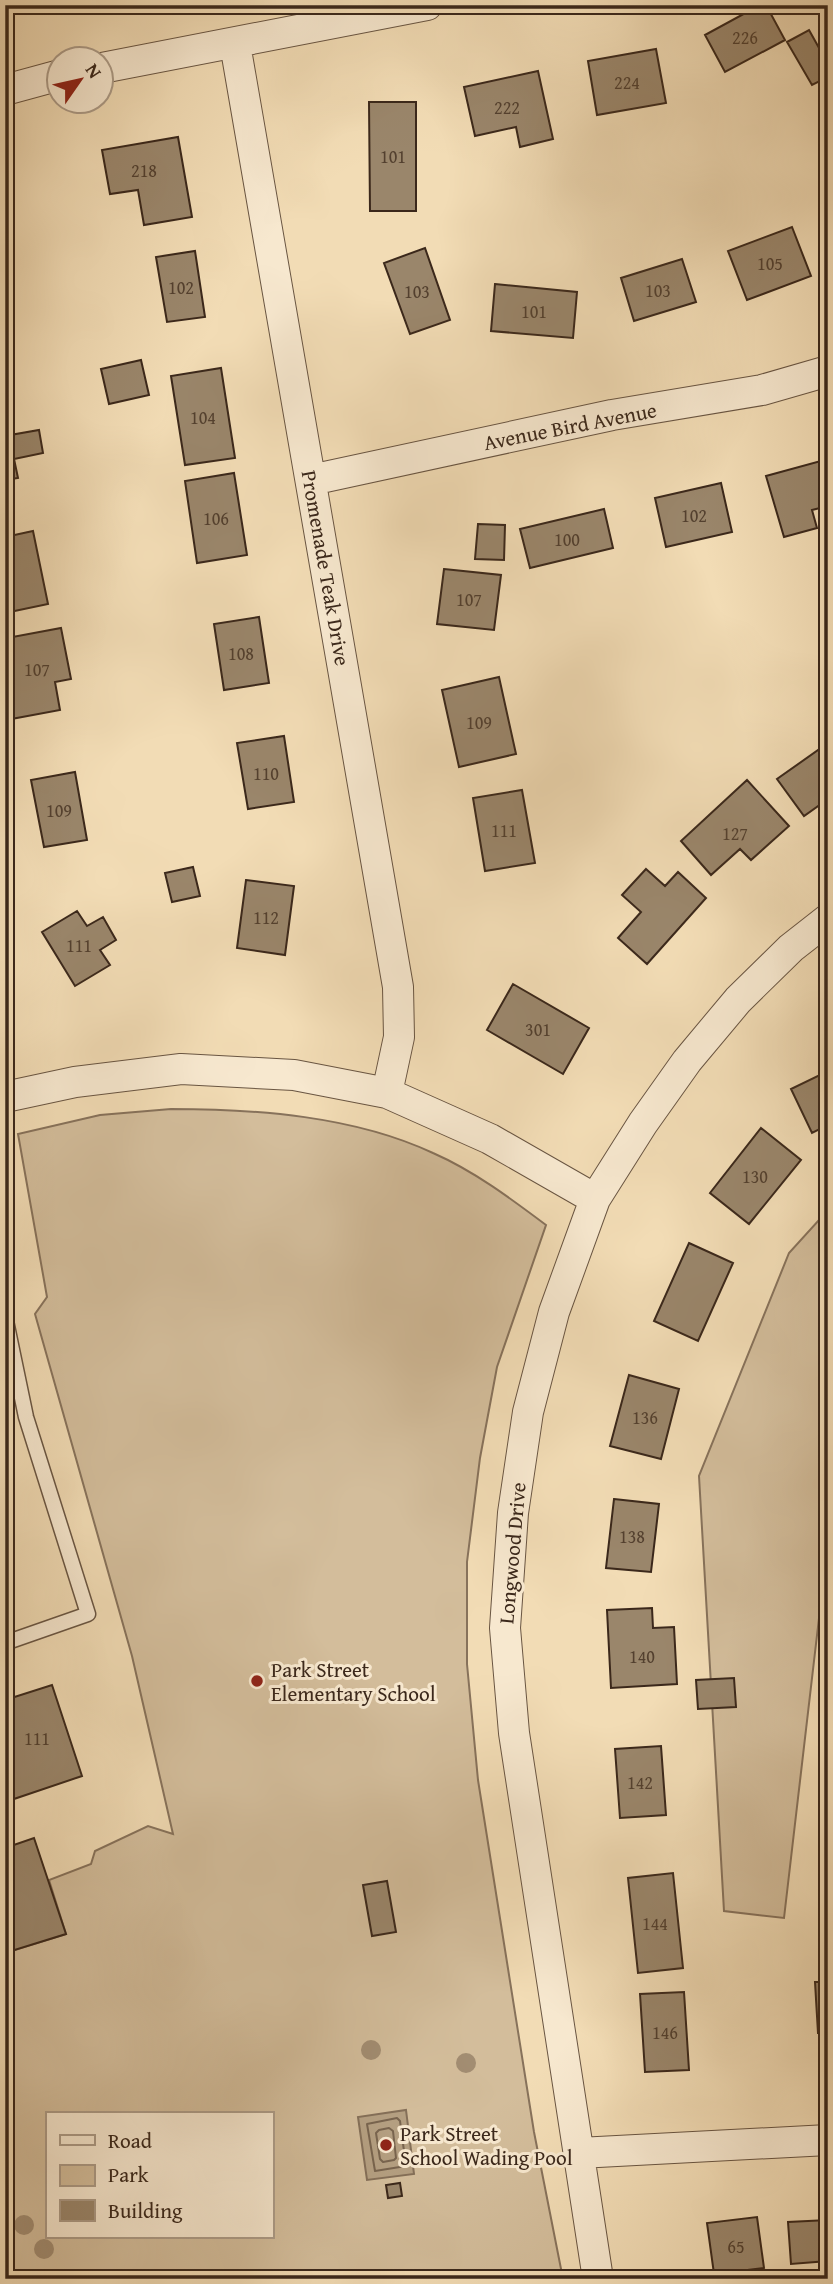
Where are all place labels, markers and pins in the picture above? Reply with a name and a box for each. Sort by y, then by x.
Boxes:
place label: Park Street Elementary School [271,1654,436,1709]
marker: Park Street Elementary School [249,1673,265,1689]
place label: Park Street School Wading Pool [400,2118,573,2173]
marker: Park Street School Wading Pool [378,2137,394,2153]

